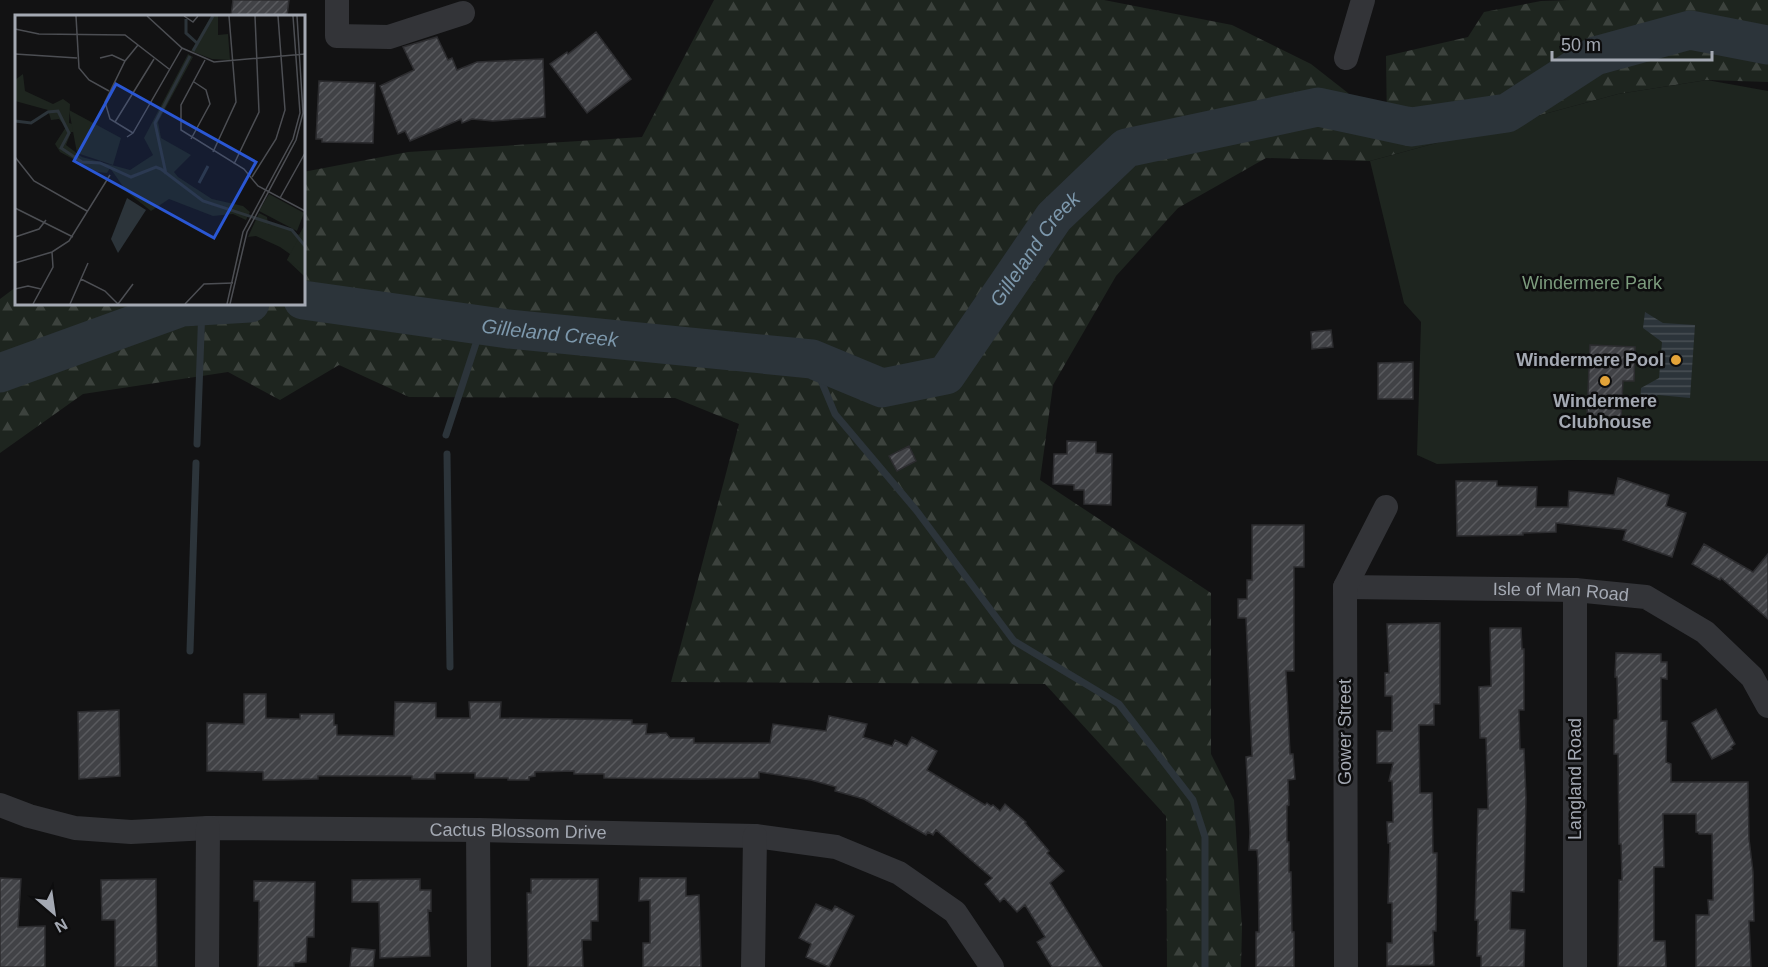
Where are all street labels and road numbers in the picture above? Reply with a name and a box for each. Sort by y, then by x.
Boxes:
street label: Isle of Man Road [1493,579,1630,605]
street label: Gower Street [1335,679,1355,785]
street label: Langland Road [1565,718,1585,840]
street label: Cactus Blossom Drive [430,820,607,843]

